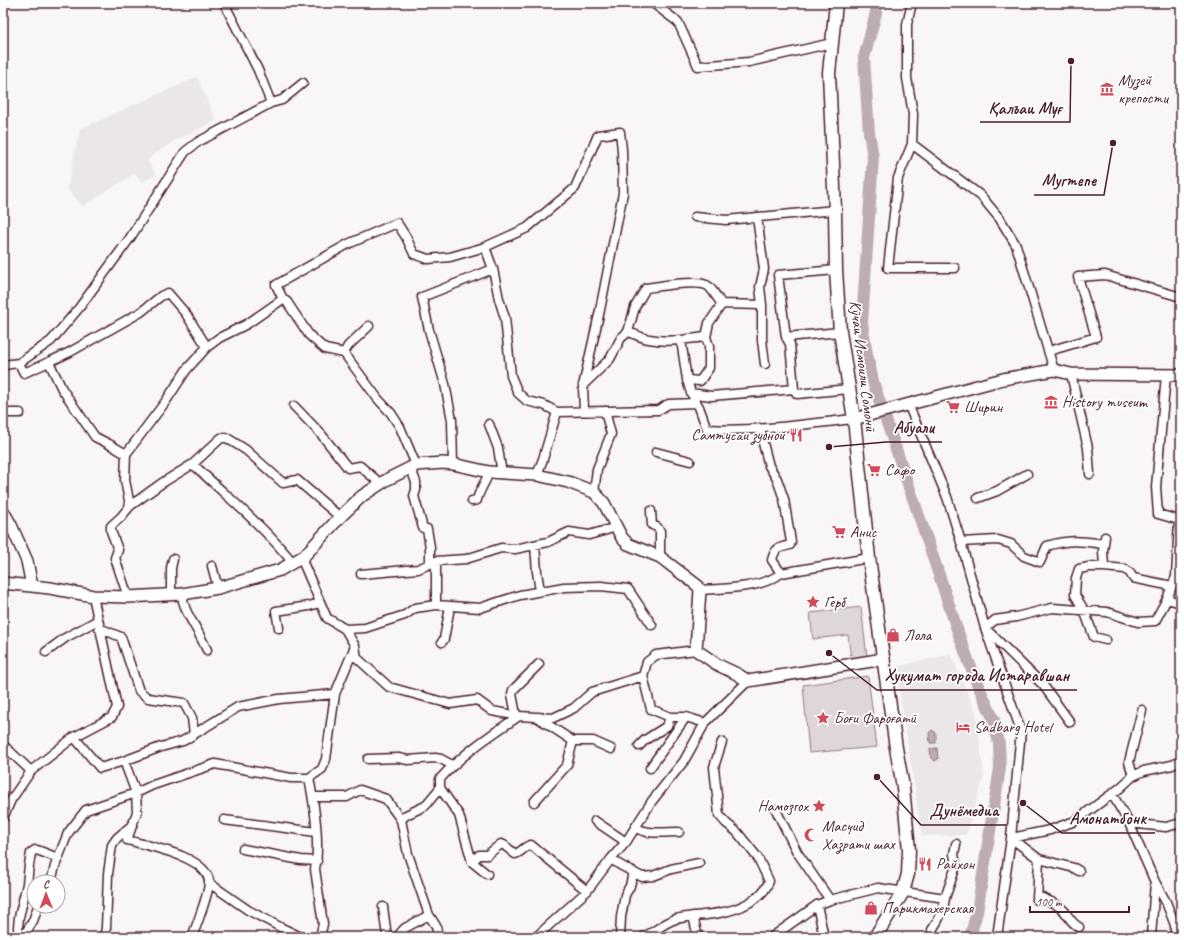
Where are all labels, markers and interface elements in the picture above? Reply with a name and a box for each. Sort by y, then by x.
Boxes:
place label: Музей крепости [1118,70,1169,108]
museum icon: Музей крепости [1099,81,1115,97]
callout: Қалъаи Муғ [980,93,1070,122]
text: Қалъаи Муғ [989,98,1063,119]
callout: Мугтепе [1034,166,1104,195]
text: Мугтепе [1042,170,1098,191]
street label: Кӯчаи Исмоили Сомонӣ [845,299,881,434]
place label: History museum [1062,392,1149,412]
museum icon: History museum [1043,394,1059,410]
place label: Ширин [964,397,1004,417]
supermarket icon: Ширин [945,399,961,415]
callout: Абуали [886,413,942,442]
text: Абуали [894,417,936,438]
place label: Самтусаи зубной [691,425,786,445]
restaurant icon: Самтусаи зубной [788,427,804,443]
place label: Сафо [885,460,916,480]
supermarket icon: Сафо [866,462,882,478]
place label: Анис [850,522,878,542]
supermarket icon: Анис [831,524,847,540]
place label: Герб [824,592,847,612]
place icon: Герб [805,594,821,610]
place label: Лола [904,625,933,645]
shop icon: Лола [885,627,901,643]
callout: Хукумат города Истаравшан [877,661,1077,690]
text: Хукумат города Истаравшан [885,665,1070,686]
place label: Боғи Фароғатӣ [834,708,917,728]
place icon: Боғи Фароғатӣ [815,710,831,726]
place label: Sadbarg Hotel [974,717,1055,737]
hotel icon: Sadbarg Hotel [955,719,971,735]
place label: Намозгох [758,796,810,816]
callout: Дунёмедиа [921,796,1006,825]
place icon: Намозгох [811,798,827,814]
text: Дунёмедиа [930,800,1000,821]
callout: Амонатбонк [1062,804,1155,833]
text: Амонатбонк [1070,808,1147,829]
place label: Масҷид Хазрати шах [822,816,896,854]
mosque icon: Масҷид Хазрати шах [803,827,819,843]
place label: Райхон [936,854,976,874]
restaurant icon: Райхон [917,856,933,872]
north arrow [26,874,66,914]
text: С [43,877,50,891]
scale bar [1030,888,1129,914]
text: 100 m [1036,894,1063,910]
place label: Парикмахерская [882,898,974,918]
shop icon: Парикмахерская [863,900,879,916]

